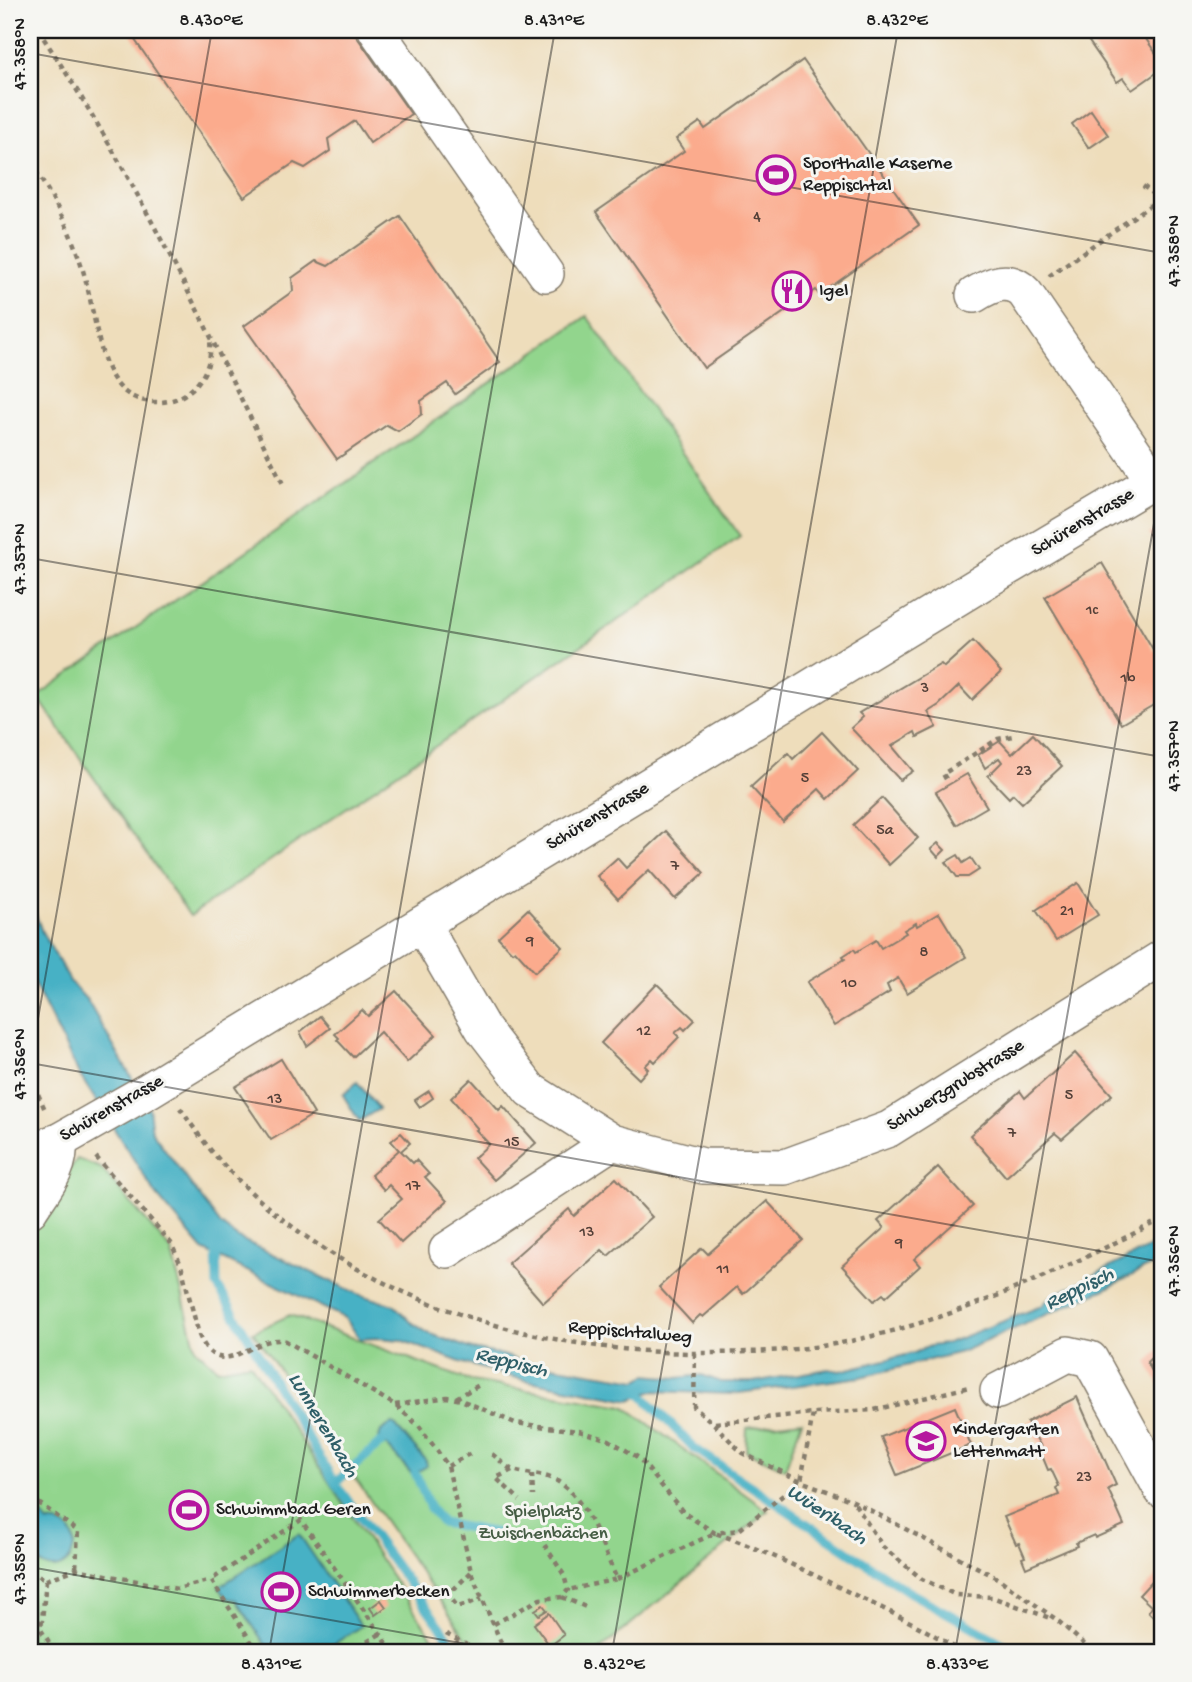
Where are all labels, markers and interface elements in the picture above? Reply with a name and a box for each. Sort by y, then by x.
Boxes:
text: 8.430°E [180,11,243,32]
text: 8.431°E [524,11,585,32]
text: 8.432°E [866,11,929,32]
text: 47.358°N [11,18,32,90]
place label: Sporthalle Kaserne Reppischtal [803,153,953,198]
sports icon: Sporthalle Kaserne Reppischtal [755,154,797,196]
house number: 4 [753,209,761,228]
text: 47.358°N [1165,215,1186,287]
restaurant icon: Igel [771,270,813,312]
place label: Igel [819,280,848,303]
street label: Schürenstrasse [1027,483,1139,563]
text: 47.357°N [11,523,32,595]
house number: 1c [1085,602,1099,621]
house number: 1b [1120,670,1136,689]
house number: 3 [920,680,929,699]
text: 47.357°N [1165,720,1186,792]
house number: 23 [1016,763,1032,782]
house number: 5 [801,770,809,789]
street label: Schürenstrasse [542,777,654,857]
house number: 5a [876,822,895,841]
house number: 7 [670,858,680,877]
house number: 21 [1060,903,1074,922]
house number: 9 [525,933,534,952]
house number: 8 [920,944,929,963]
house number: 10 [840,975,857,994]
house number: 12 [636,1023,651,1042]
text: 47.356°N [11,1028,32,1100]
street label: Schwerzgrubstrasse [883,1034,1029,1137]
street label: Schürenstrasse [56,1070,168,1148]
house number: 5 [1065,1087,1073,1106]
house number: 13 [267,1091,282,1110]
house number: 7 [1007,1125,1017,1144]
house number: 15 [504,1134,519,1153]
house number: 17 [405,1178,421,1197]
house number: 13 [579,1224,594,1243]
text: 47.356°N [1165,1225,1186,1297]
house number: 9 [894,1235,903,1254]
house number: 11 [716,1261,729,1280]
water label: Reppisch [1042,1262,1119,1317]
street label: Reppischtalweg [567,1316,693,1350]
water label: Reppisch [472,1343,550,1385]
water label: Lunnerenbach [281,1369,363,1484]
place label: Kindergarten Lettenmatt [953,1419,1059,1464]
school or university icon: Kindergarten Lettenmatt [905,1420,947,1462]
house number: 23 [1076,1469,1092,1488]
water label: Wüeribach [781,1480,872,1552]
sports icon: Schwimmbad Geren [168,1489,210,1531]
place label: Schwimmbad Geren [216,1499,371,1522]
park label: Spielplatz Zwischenbächen [478,1501,608,1546]
text: 47.355°N [11,1533,32,1605]
sports icon: Schwimmerbecken [260,1571,302,1613]
place label: Schwimmerbecken [308,1581,449,1604]
text: 8.431°E [241,1655,302,1676]
text: 8.432°E [583,1655,646,1676]
text: 8.433°E [926,1655,989,1676]

